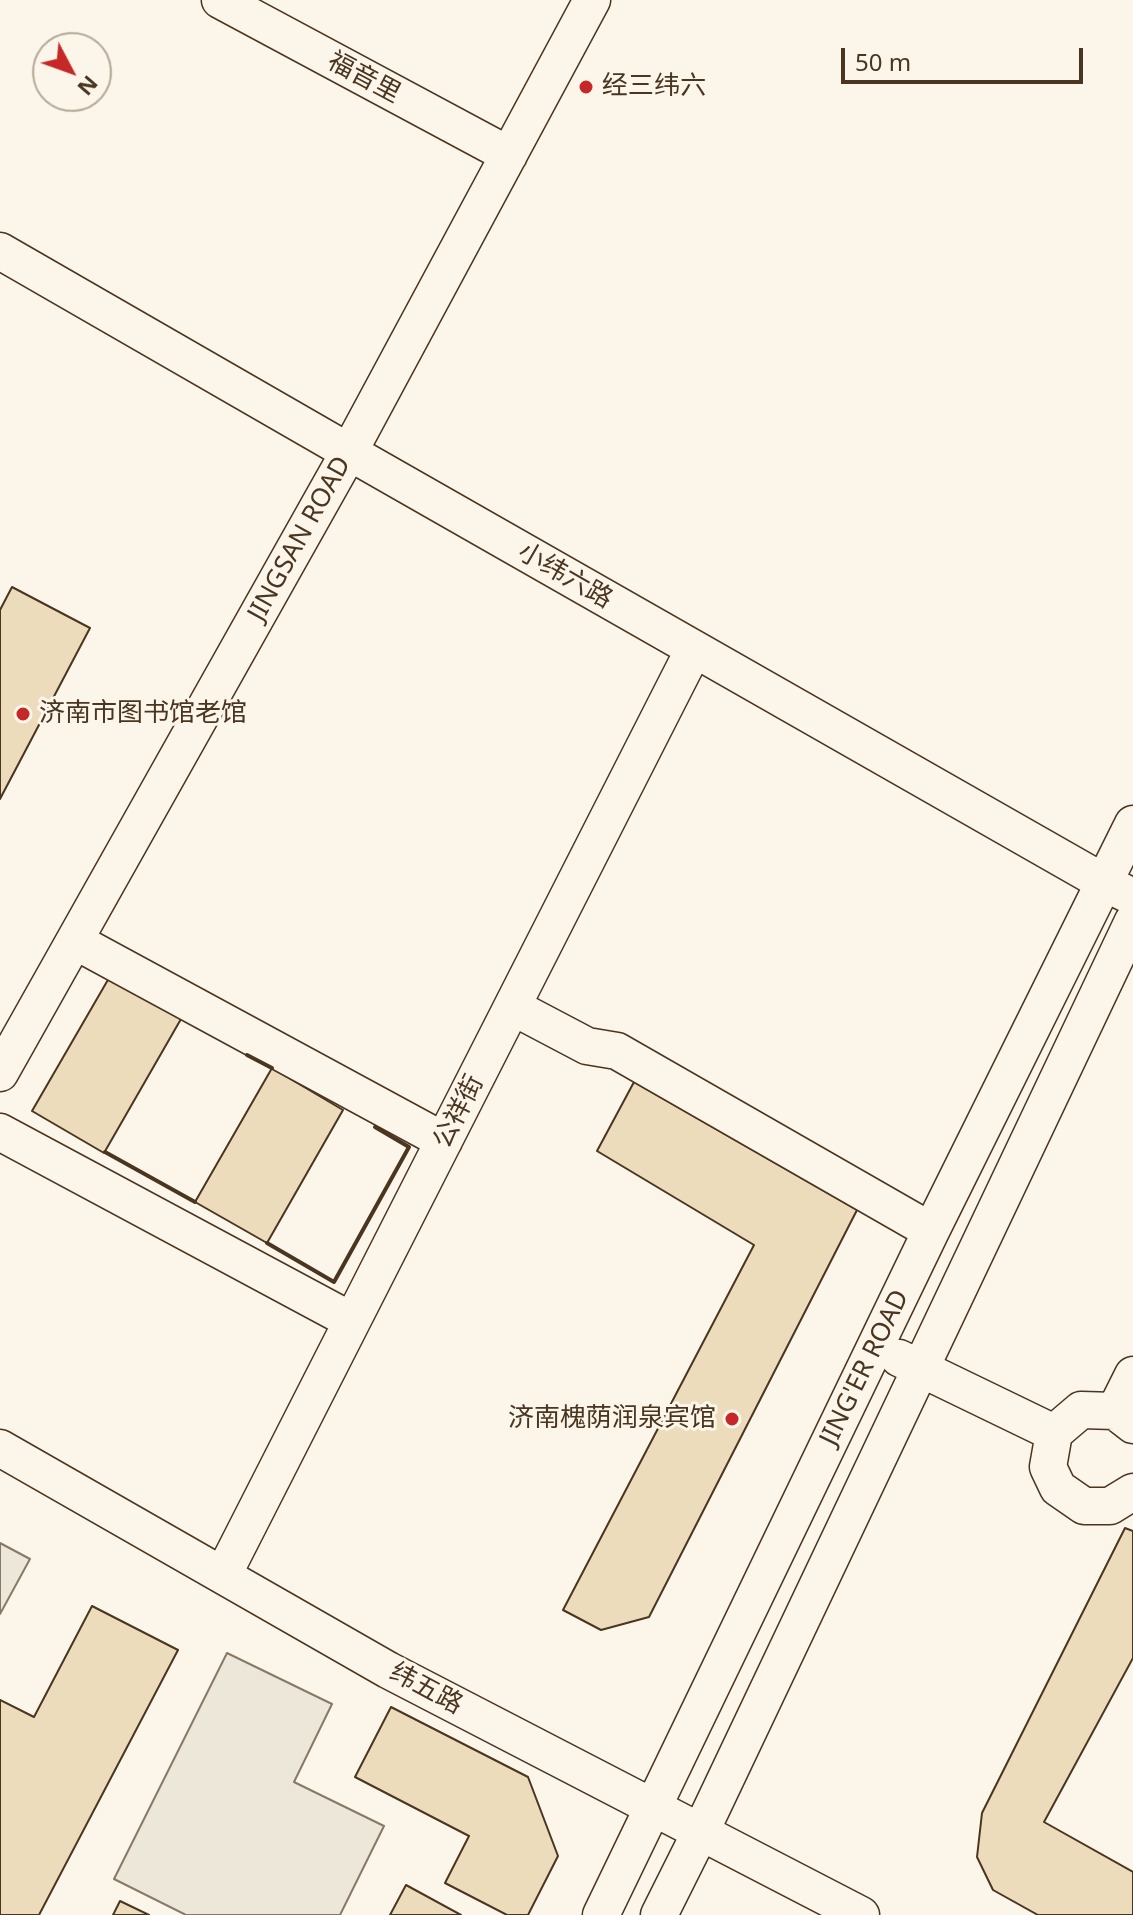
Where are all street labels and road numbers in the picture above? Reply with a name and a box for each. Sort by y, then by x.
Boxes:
street label: 福音里 [322,46,406,110]
street label: JINGSAN ROAD [242,451,358,627]
street label: 小纬六路 [512,536,618,616]
street label: 公祥街 [427,1070,491,1154]
street label: JING'ER ROAD [814,1285,916,1451]
street label: 纬五路 [384,1657,468,1721]

